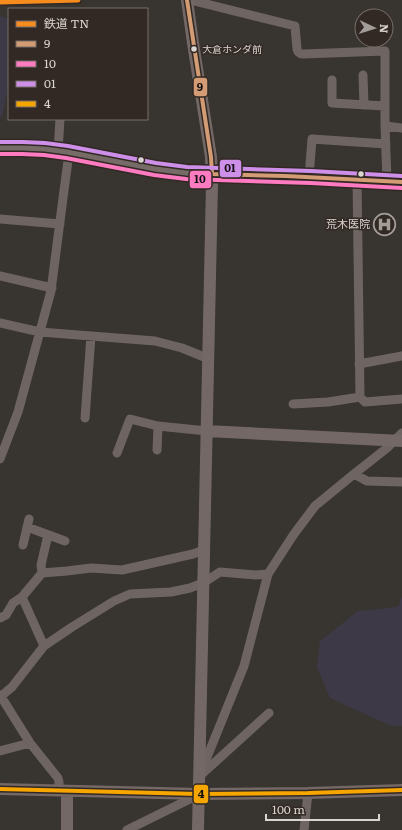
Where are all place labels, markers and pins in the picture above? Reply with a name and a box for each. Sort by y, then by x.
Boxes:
place label: 大倉ホンダ前 [202,41,262,56]
marker: 大倉ホンダ前 [189,44,199,54]
unlabelled marker [136,155,146,165]
unlabelled marker [356,169,366,179]
hospital icon: 荒木医院 [372,211,398,237]
place label: 荒木医院 [326,215,370,231]

